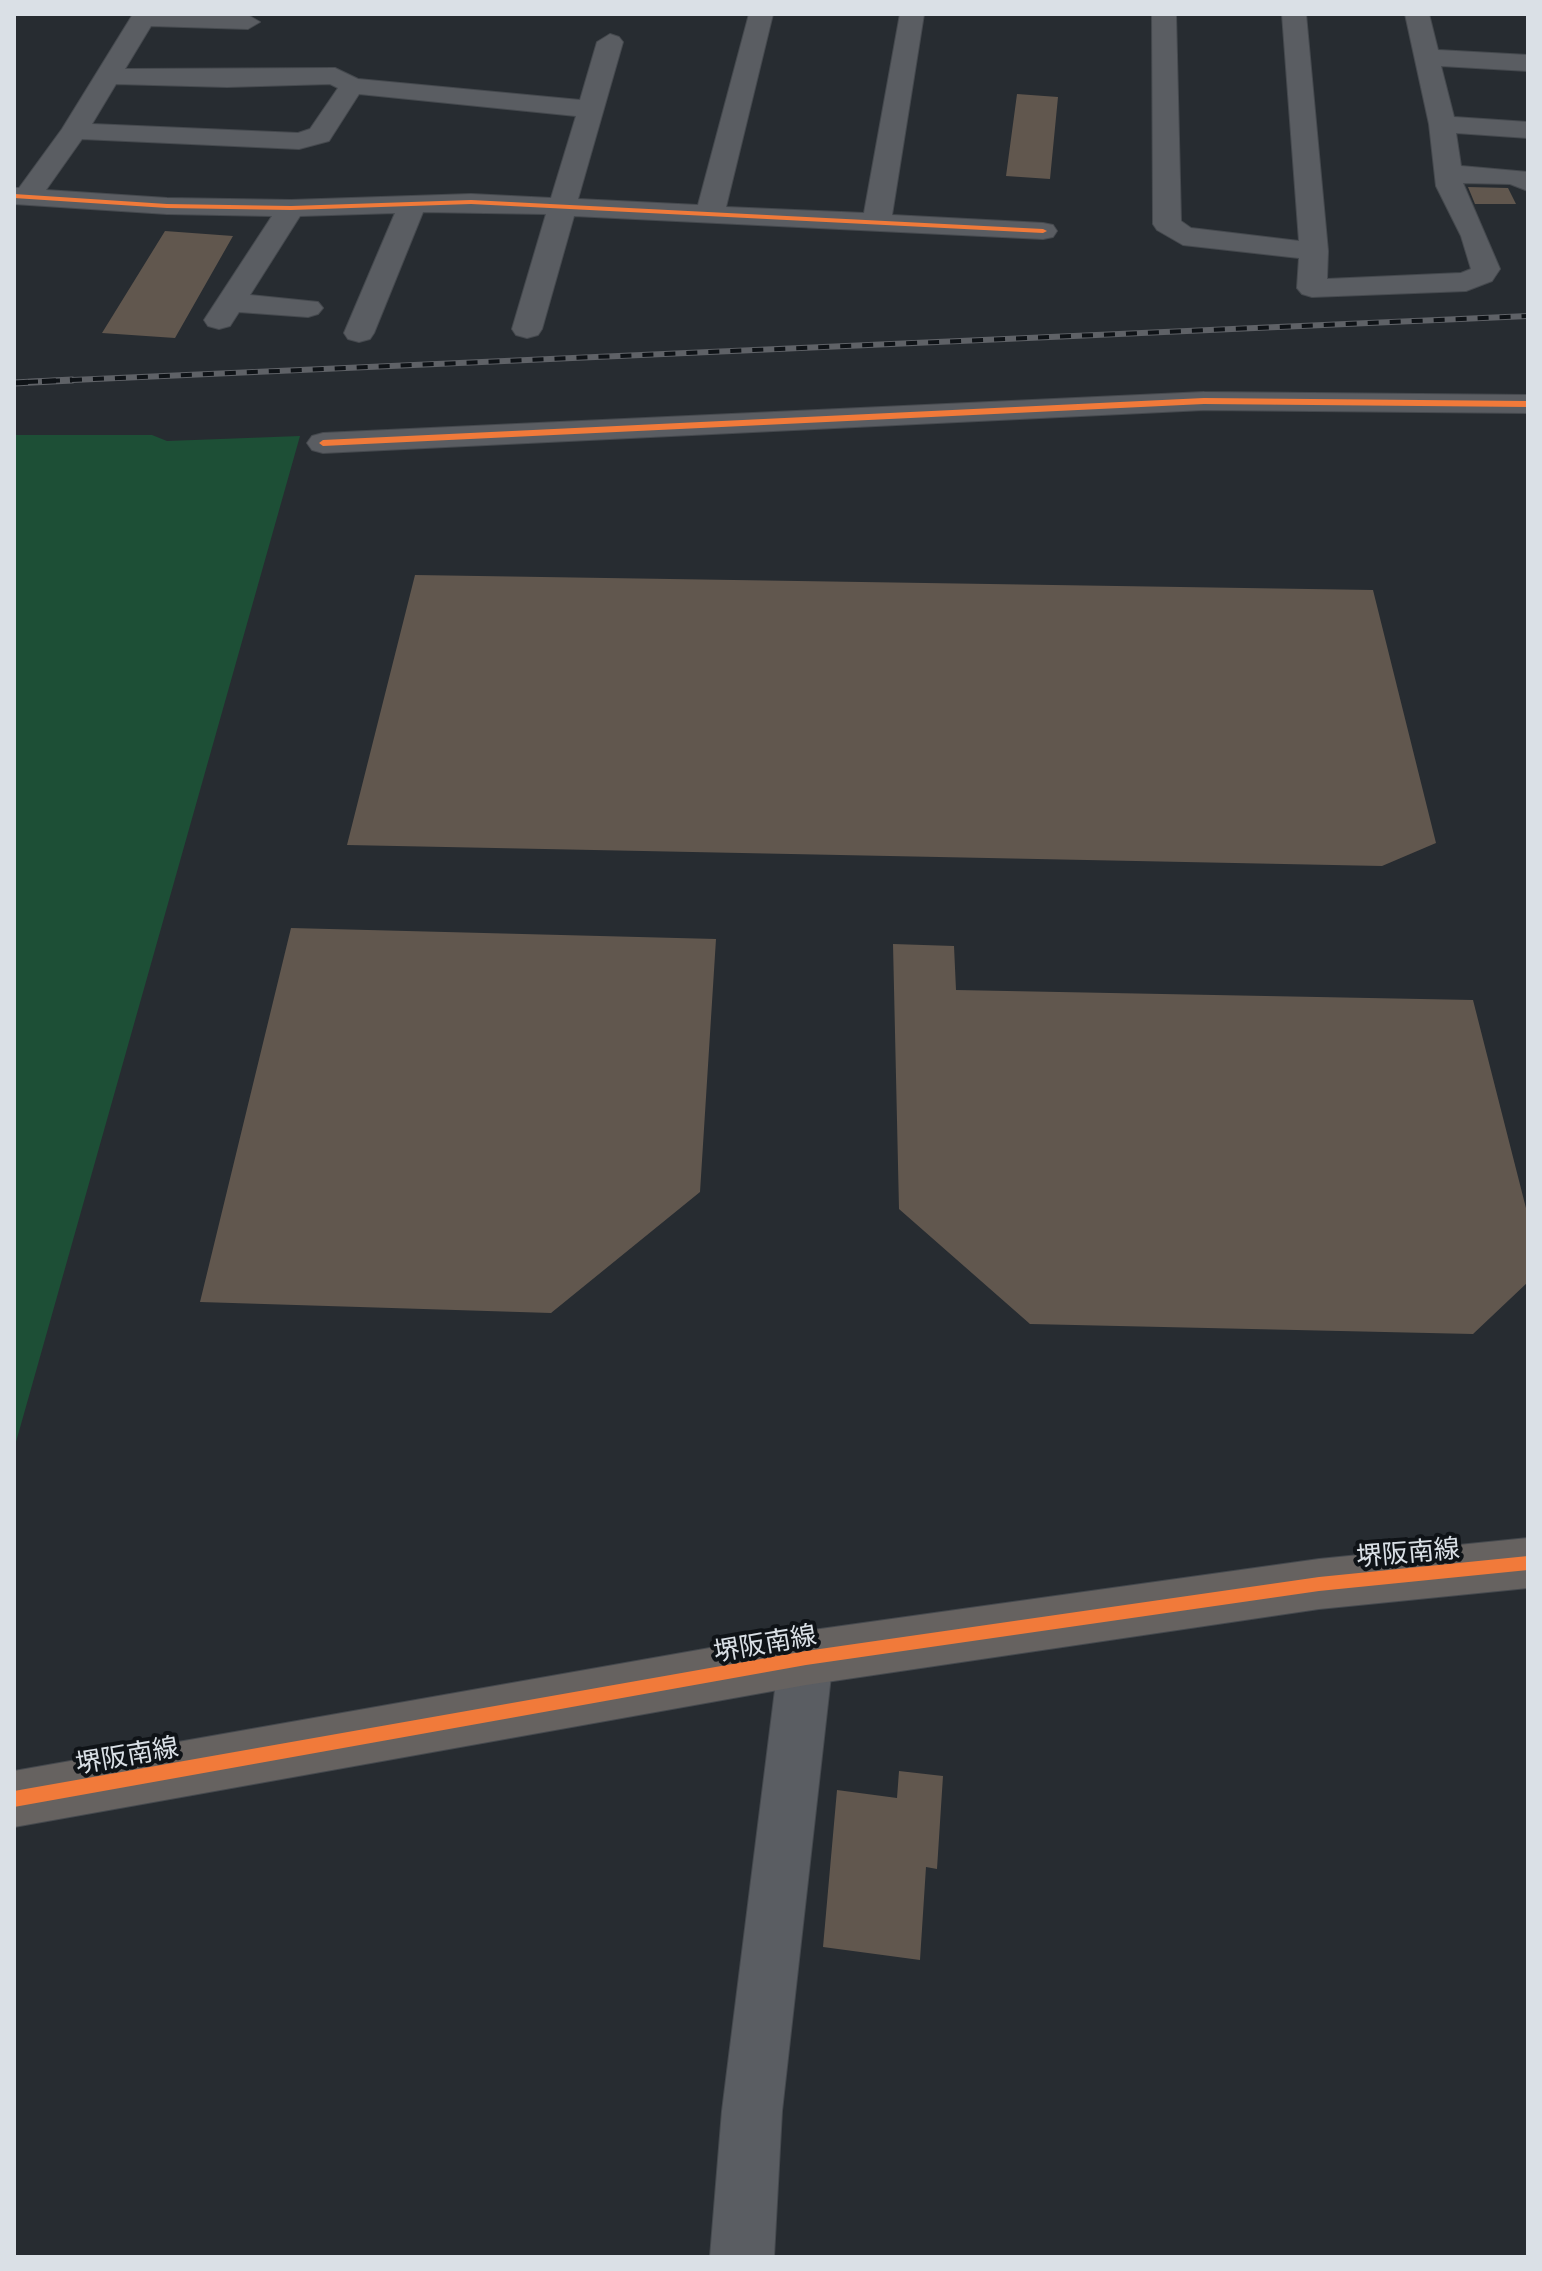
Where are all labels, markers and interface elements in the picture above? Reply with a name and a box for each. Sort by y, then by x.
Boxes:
street label: 堺阪南線 [1355,1533,1461,1573]
street label: 堺阪南線 [711,1620,819,1668]
street label: 堺阪南線 [73,1732,181,1780]

